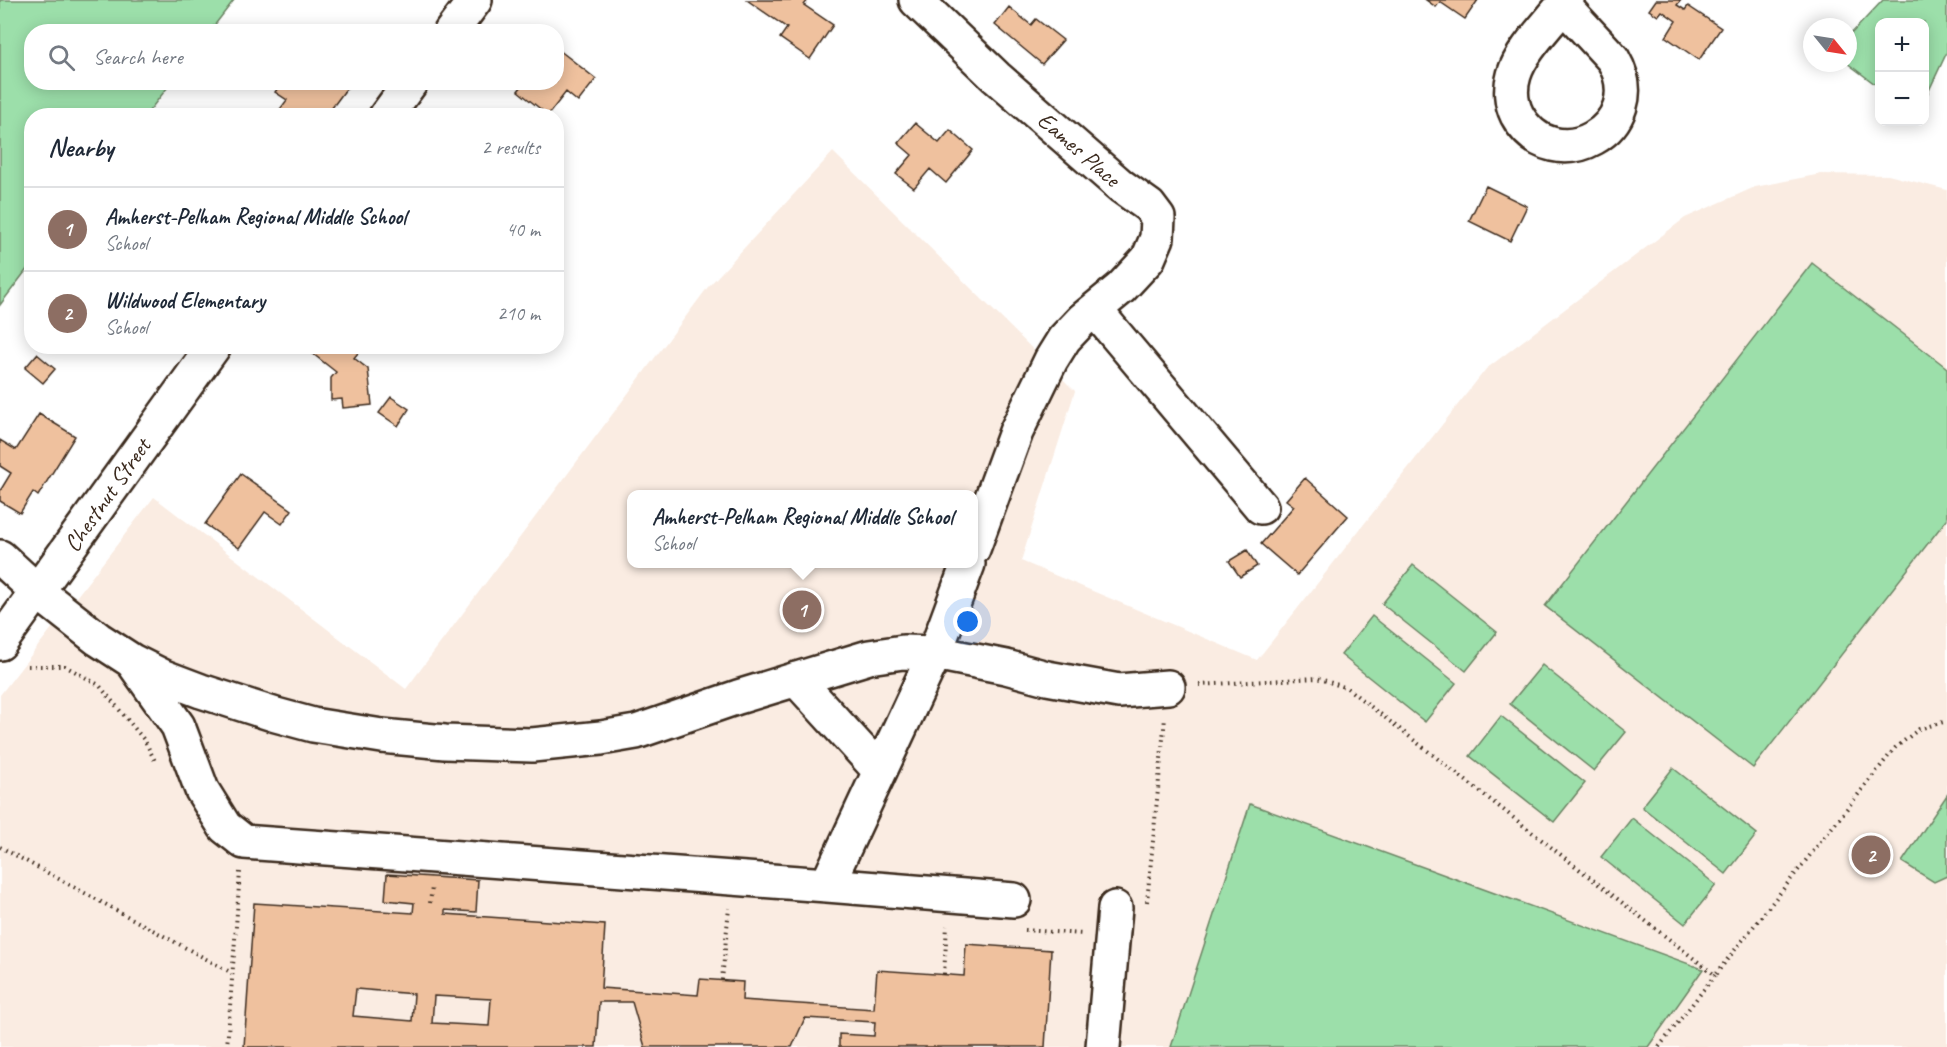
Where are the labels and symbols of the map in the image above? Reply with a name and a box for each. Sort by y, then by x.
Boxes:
north arrow [1803,18,1857,72]
street label: Eames Place [1032,105,1128,194]
street label: Chestnut Street [57,431,158,558]
pin: 1 [782,588,822,632]
your location [953,607,982,636]
pin: 2 [1852,832,1890,878]

